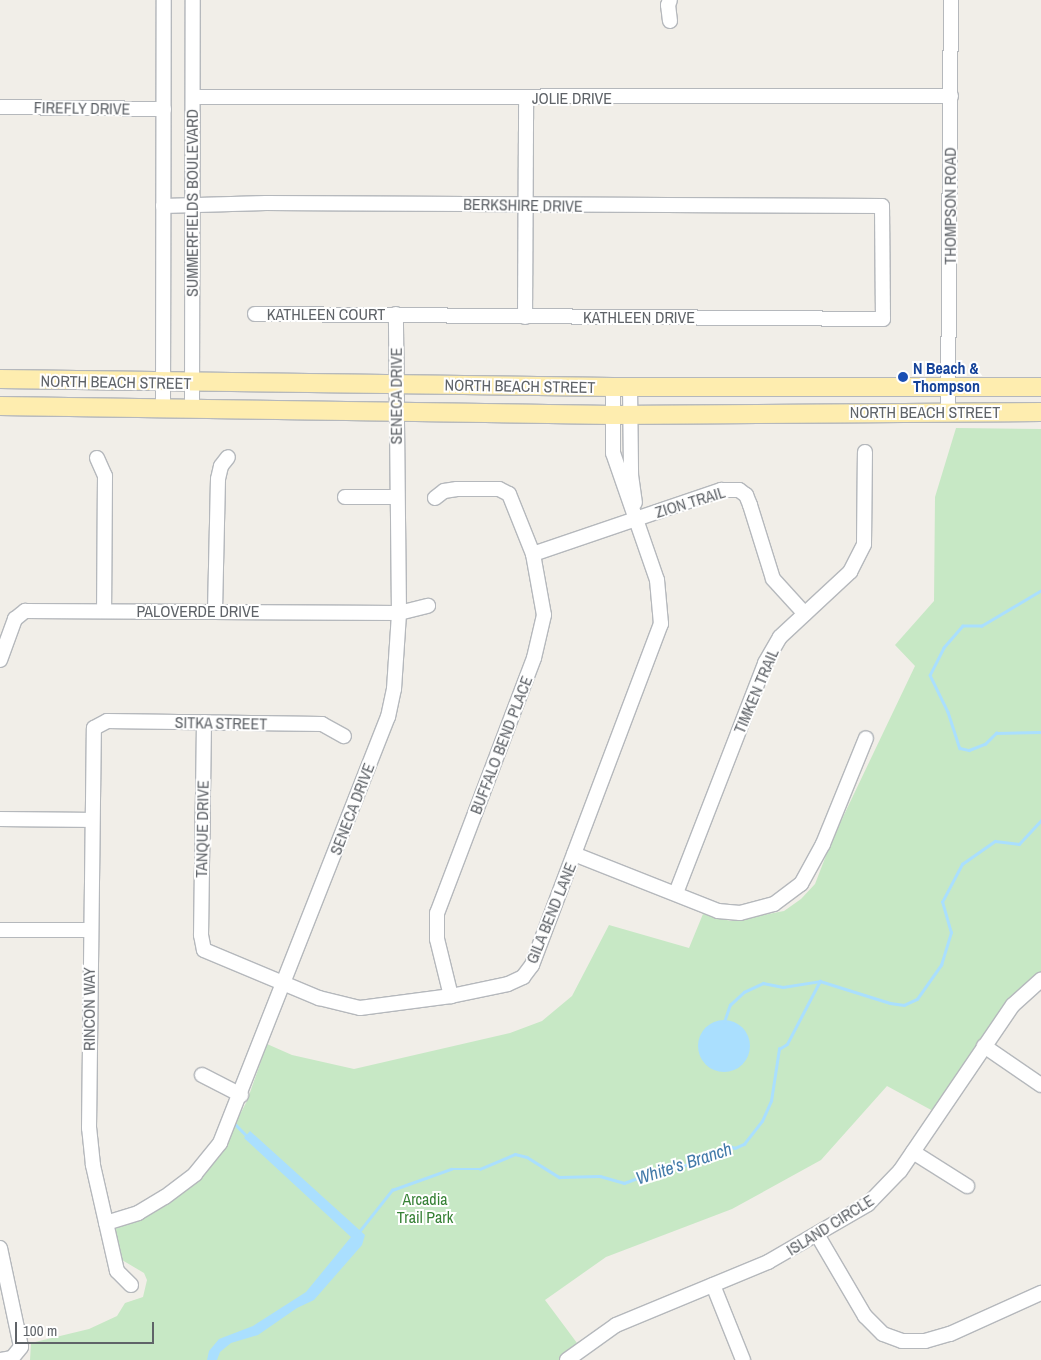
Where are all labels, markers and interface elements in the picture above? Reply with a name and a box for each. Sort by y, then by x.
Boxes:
street label: JOLIE DRIVE [532,88,612,108]
street label: FIREFLY DRIVE [33,98,131,118]
street label: SUMMERFIELDS BOULEVARD [182,109,202,297]
street label: THOMPSON ROAD [940,147,960,265]
street label: BERKSHIRE DRIVE [463,194,583,216]
street label: KATHLEEN COURT [267,304,385,324]
street label: KATHLEEN DRIVE [583,307,695,327]
street label: SENECA DRIVE [386,347,406,445]
place label: N Beach & Thompson [913,358,980,396]
street label: NORTH BEACH STREET [41,371,191,393]
marker: N Beach & Thompson [897,371,909,383]
street label: NORTH BEACH STREET [445,375,595,397]
street label: NORTH BEACH STREET [850,402,1000,422]
street label: ZION TRAIL [653,482,727,522]
street label: PALOVERDE DRIVE [137,601,259,621]
street label: TIMKEN TRAIL [730,646,782,736]
street label: BUFFALO BEND PLACE [466,673,536,817]
street label: SITKA STREET [174,713,268,733]
street label: SENECA DRIVE [326,760,378,858]
street label: TANQUE DRIVE [192,780,212,878]
street label: GILA BEND LANE [522,859,580,967]
street label: RINCON WAY [79,967,99,1051]
water label: White's Branch [633,1138,735,1190]
park label: Arcadia Trail Park [397,1189,453,1227]
street label: ISLAND CIRCLE [783,1191,877,1259]
scale bar [18,1312,156,1344]
text: 100 m [23,1320,57,1341]

